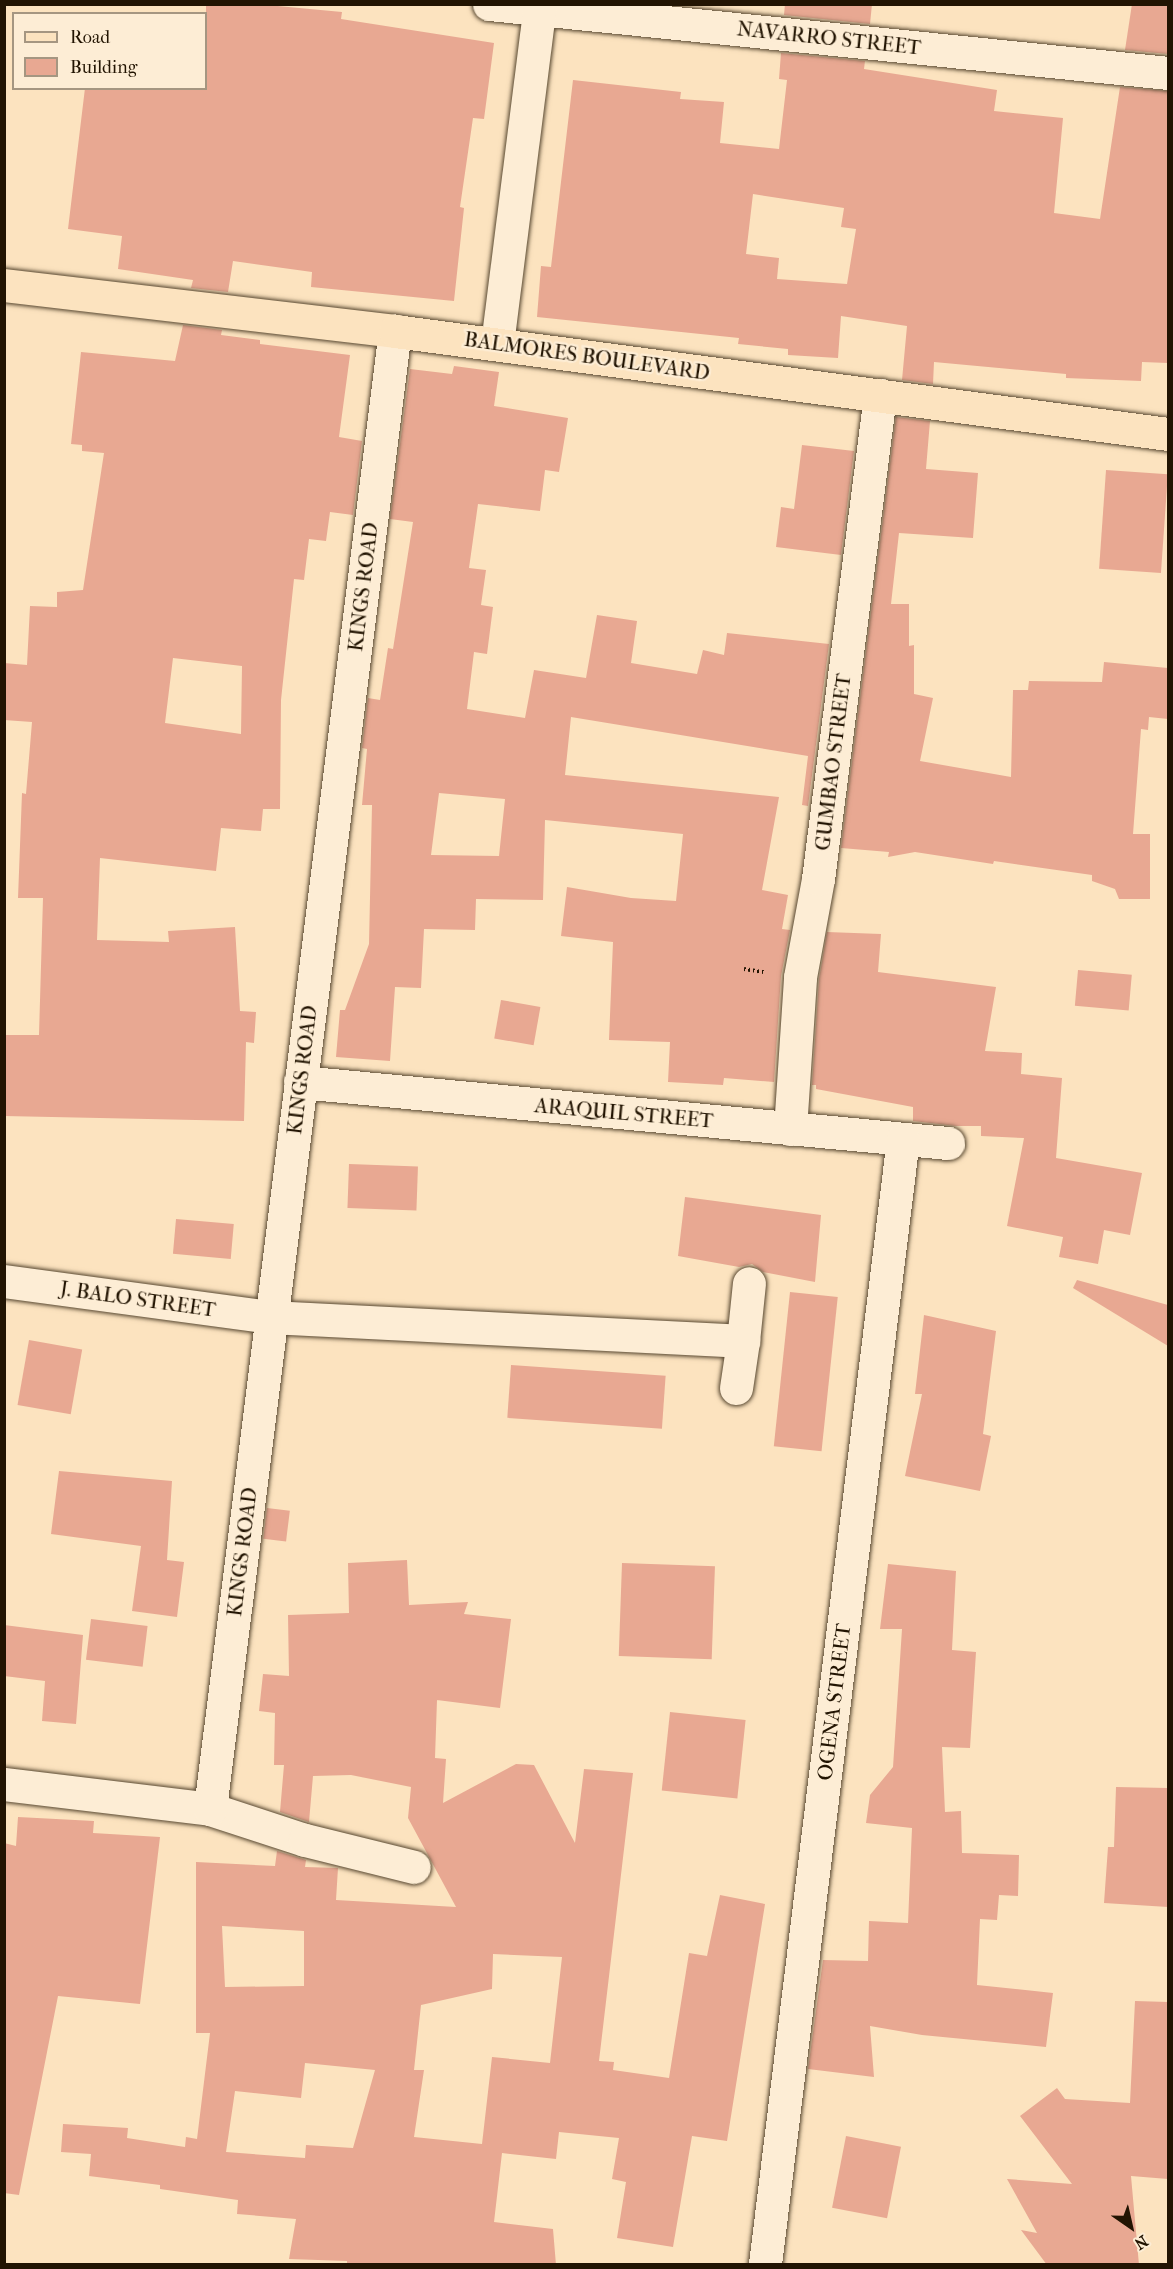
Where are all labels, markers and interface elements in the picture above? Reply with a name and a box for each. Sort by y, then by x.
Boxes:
legend [12,12,207,90]
street label: NAVARRO STREET [736,16,922,60]
text: Road [70,27,110,48]
text: Building [70,57,137,78]
street label: BALMORES BOULEVARD [463,326,711,386]
street label: KINGS ROAD [343,521,383,653]
street label: GUMBAO STREET [810,672,856,852]
street label: KINGS ROAD [282,1004,322,1136]
street label: ARAQUIL STREET [534,1093,714,1133]
street label: J. BALO STREET [59,1276,217,1322]
street label: KINGS ROAD [222,1486,262,1618]
street label: OGENA STREET [812,1622,856,1782]
north arrow [1101,2197,1161,2257]
text: N [1131,2231,1152,2254]

